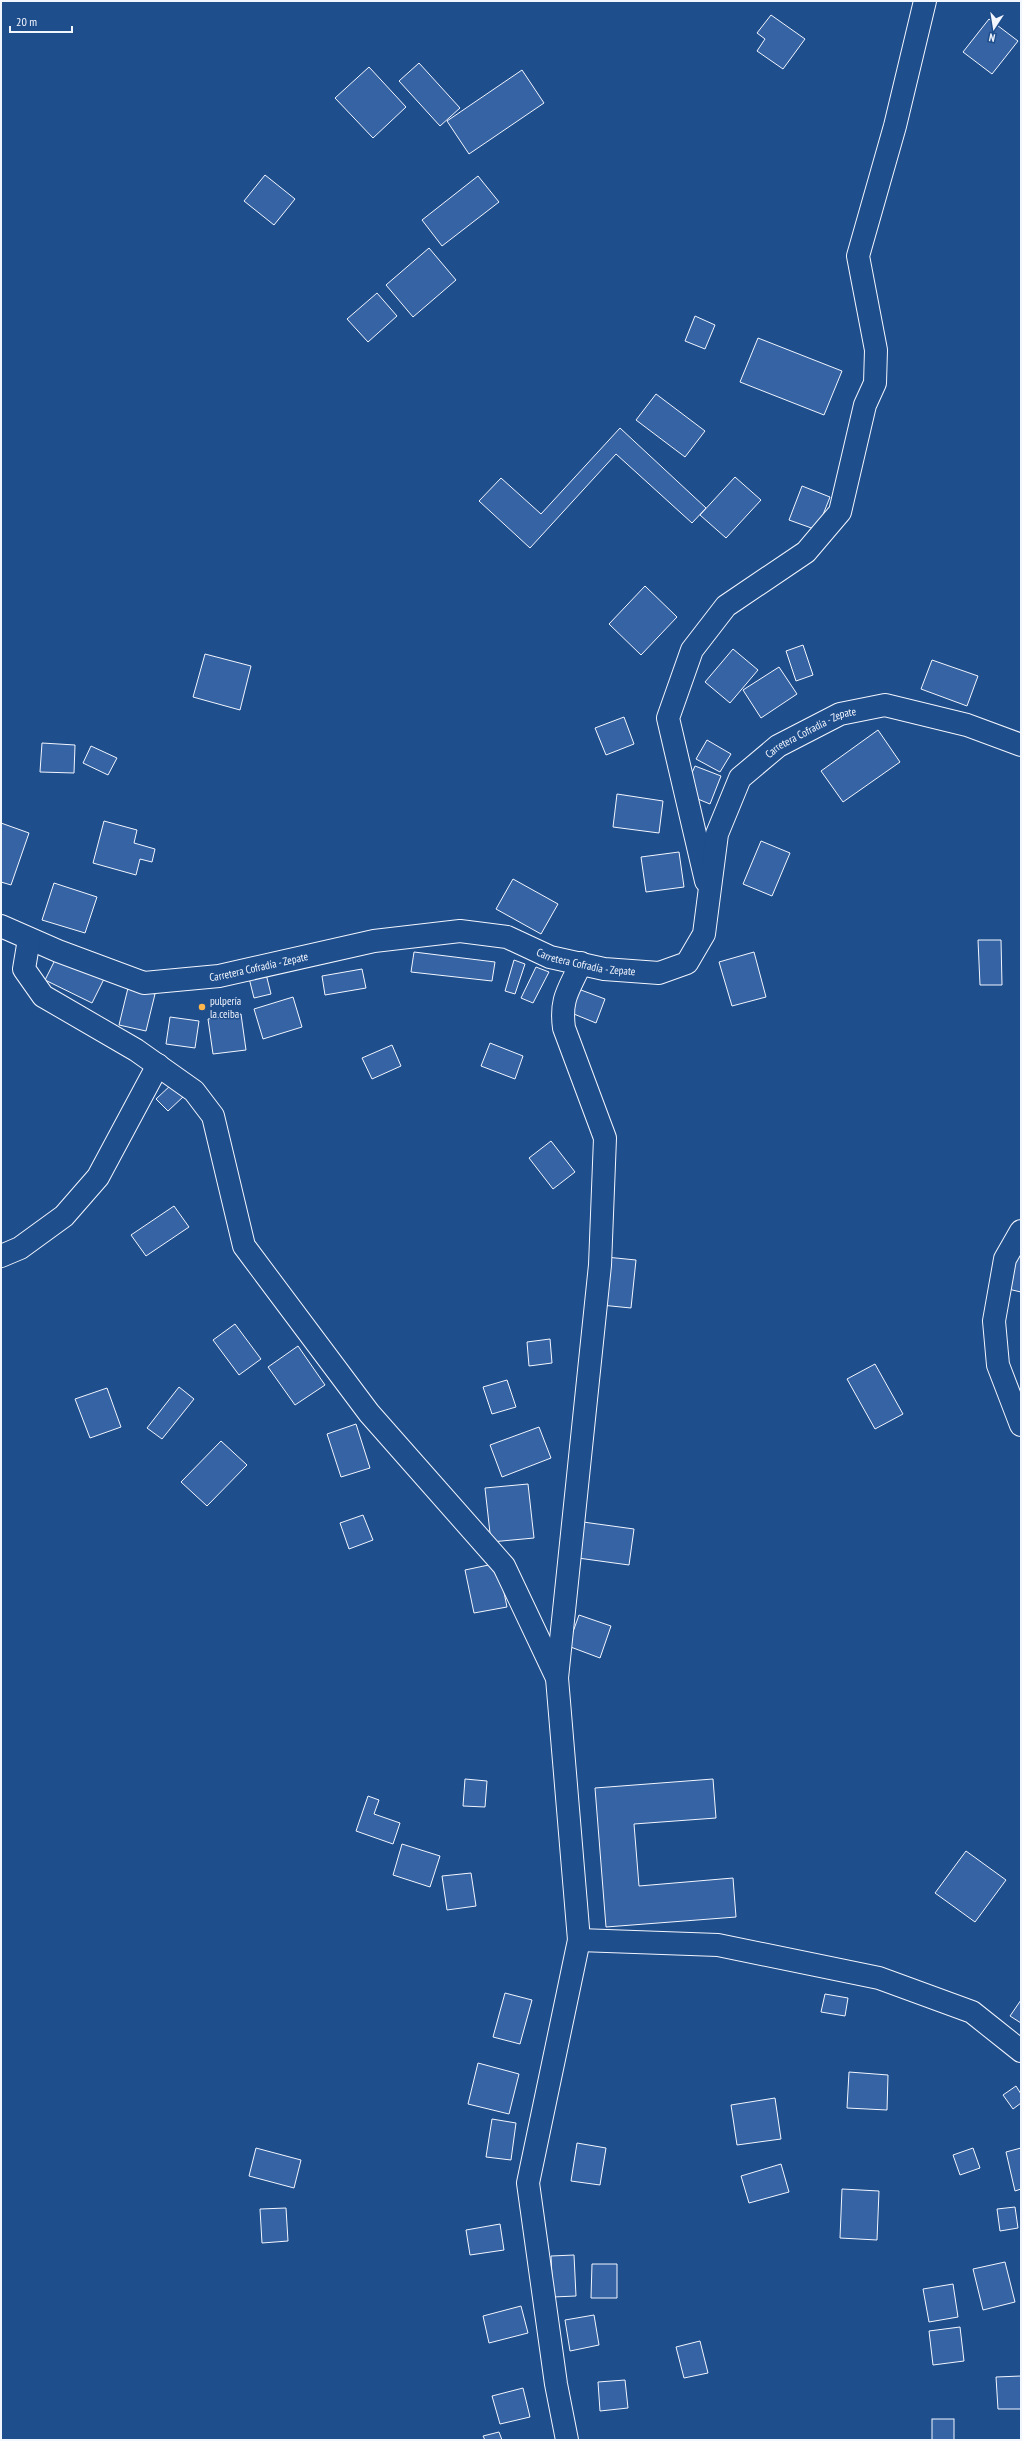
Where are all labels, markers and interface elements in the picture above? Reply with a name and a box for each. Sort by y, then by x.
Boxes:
scale bar [10,8,72,34]
north arrow [974,8,1014,48]
text: 20 m [16,14,37,29]
text: N [988,30,996,45]
street label: Carretera Cofradía - Zepate [762,704,858,761]
street label: Carretera Cofradía - Zepate [534,945,636,978]
street label: Carretera Cofradía - Zepate [209,949,310,984]
place label: pulpería la ceiba [210,994,241,1021]
marker: pulpería la ceiba [197,1002,207,1012]

